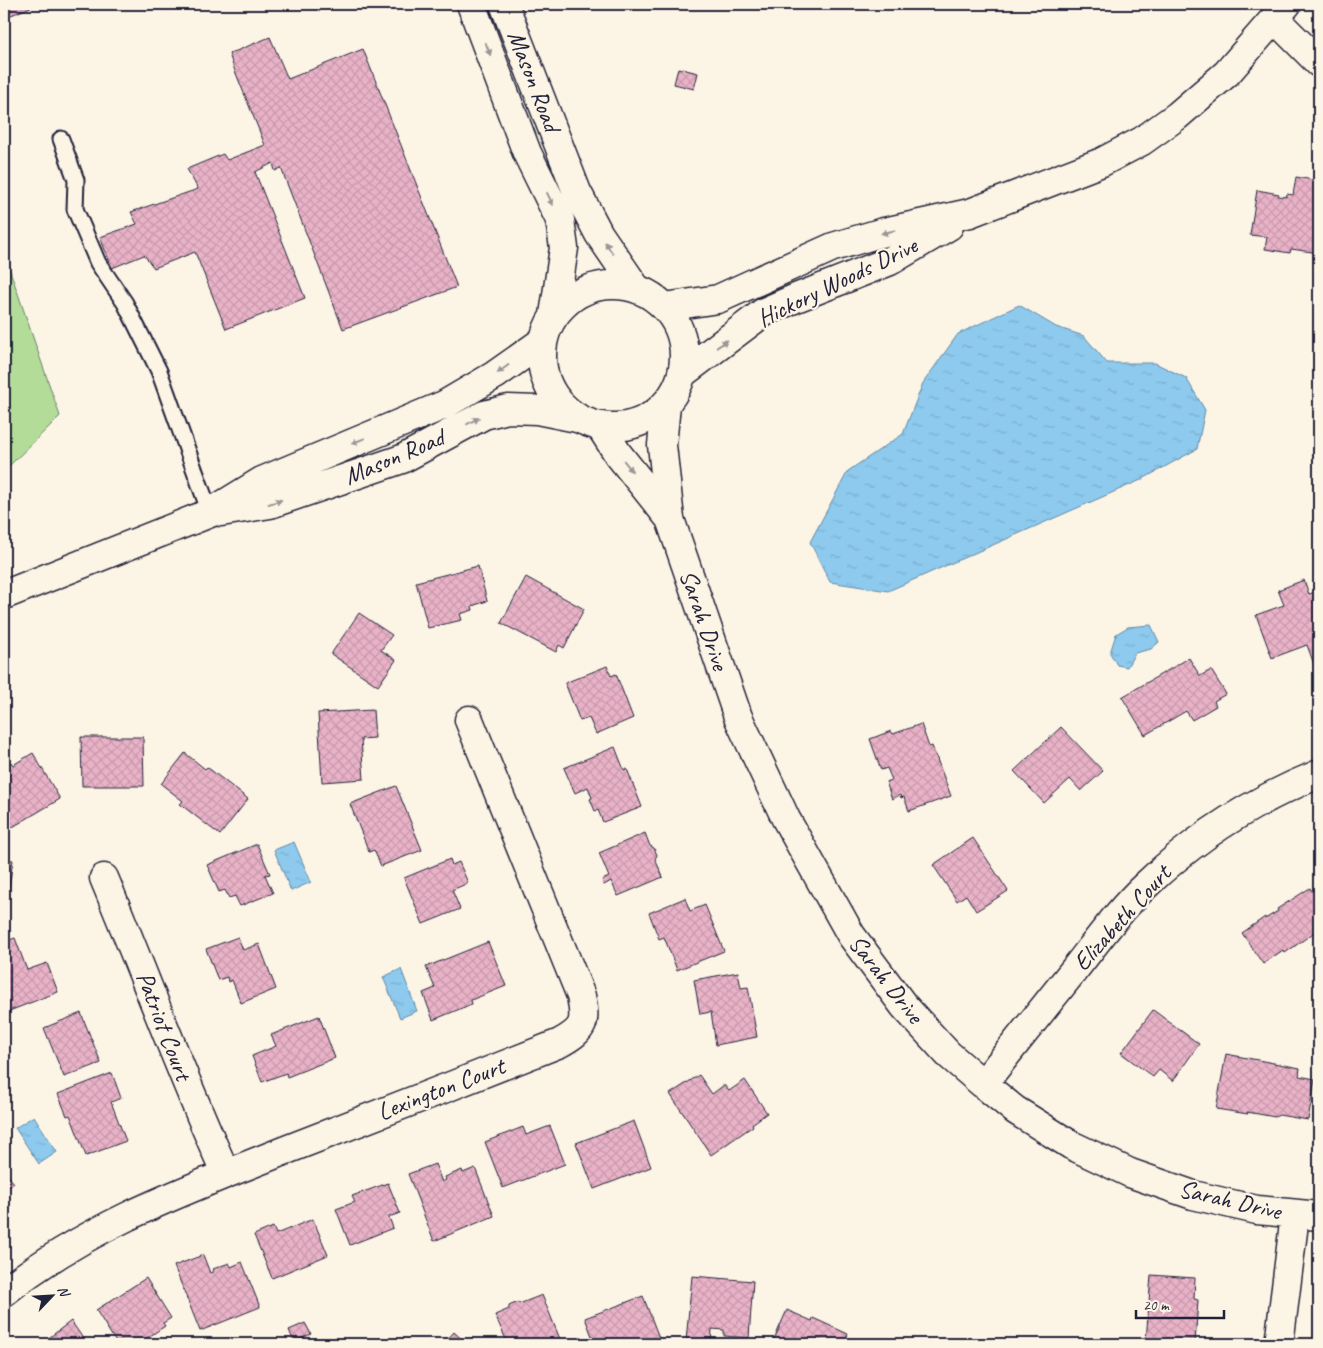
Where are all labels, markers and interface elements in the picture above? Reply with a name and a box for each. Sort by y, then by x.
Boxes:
street label: Mason Road [500,26,569,139]
one-way arrow [485,42,492,57]
one-way arrow [546,192,554,207]
one-way arrow [880,228,895,236]
street label: Hickory Woods Drive [752,229,924,335]
one-way arrow [604,241,614,254]
one-way arrow [715,339,729,349]
one-way arrow [497,364,510,374]
one-way arrow [466,417,481,425]
street label: Mason Road [339,420,452,492]
one-way arrow [350,437,365,445]
one-way arrow [623,459,633,473]
one-way arrow [268,498,283,506]
street label: Sarah Drive [672,566,737,676]
street label: Elizabeth Court [1066,856,1180,978]
street label: Sarah Drive [841,928,932,1031]
street label: Patriot Court [129,967,200,1087]
street label: Lexington Court [373,1049,512,1128]
street label: Sarah Drive [1176,1173,1286,1228]
north arrow [28,1270,78,1320]
text: N [54,1283,74,1300]
scale bar [1136,1288,1223,1320]
text: 20 m [1143,1296,1170,1315]

